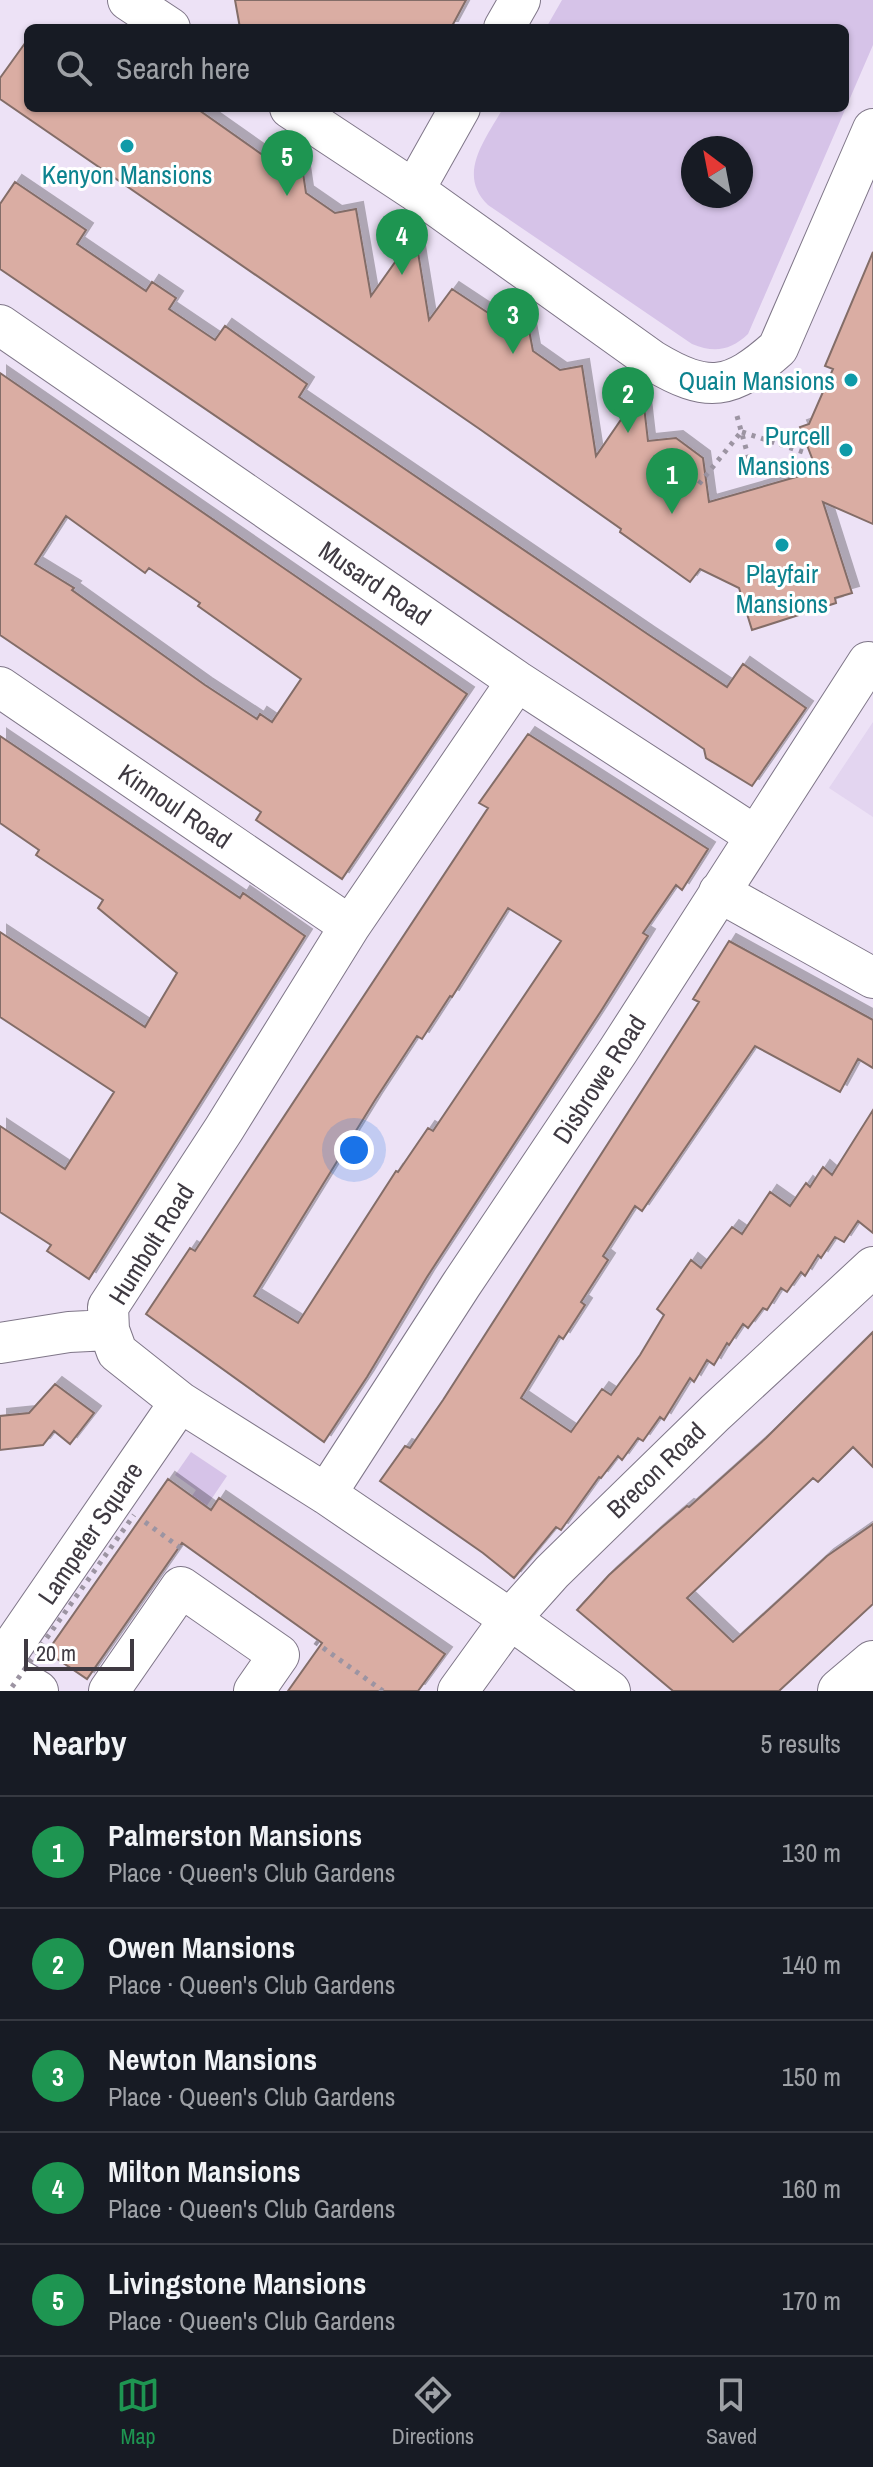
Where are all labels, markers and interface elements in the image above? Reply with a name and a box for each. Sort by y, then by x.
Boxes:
search box [24,24,849,112]
icon: search [52,46,96,90]
text: Search here [116,48,250,88]
pin: 5 [261,130,313,196]
north arrow [681,136,753,208]
marker: Kenyon Mansions [118,137,136,155]
place label: Kenyon Mansions [42,157,212,192]
pin: 4 [376,209,428,275]
pin: 3 [487,288,539,354]
place label: Quain Mansions [679,363,835,398]
pin: 2 [602,367,654,433]
marker: Quain Mansions [842,371,860,389]
place label: Purcell Mansions [738,418,830,483]
marker: Purcell Mansions [837,441,855,459]
pin: 1 [646,448,698,514]
street label: Musard Road [312,533,438,633]
marker: Playfair Mansions [773,536,791,554]
place label: Playfair Mansions [736,556,828,621]
street label: Kinnoul Road [112,755,238,857]
street label: Disbrowe Road [544,1008,654,1150]
your location [334,1130,374,1170]
street label: Humbolt Road [100,1177,202,1311]
street label: Brecon Road [599,1414,713,1526]
street label: Lampeter Square [29,1455,151,1611]
scale bar [24,1635,134,1671]
text: 20 m [36,1638,76,1668]
text: Nearby [32,1720,127,1766]
text: 5 results [760,1726,841,1761]
text: Palmerston Mansions [108,1815,362,1855]
text: 1 [52,1835,64,1870]
text: 130 m [782,1835,841,1870]
text: Place · Queen's Club Gardens [108,1855,395,1890]
text: Owen Mansions [108,1927,295,1967]
text: 2 [52,1947,64,1982]
text: 140 m [782,1947,841,1982]
text: Place · Queen's Club Gardens [108,1967,395,2002]
text: Newton Mansions [108,2039,317,2079]
text: 3 [52,2059,64,2094]
text: 150 m [782,2059,841,2094]
text: Place · Queen's Club Gardens [108,2079,395,2114]
text: Milton Mansions [108,2151,301,2191]
text: 4 [52,2171,64,2206]
text: 160 m [782,2171,841,2206]
text: Place · Queen's Club Gardens [108,2191,395,2226]
text: Livingstone Mansions [108,2263,366,2303]
text: 5 [52,2283,64,2318]
text: 170 m [782,2283,841,2318]
text: Place · Queen's Club Gardens [108,2303,395,2338]
tab: Map [116,2373,160,2451]
tab: Directions [392,2373,474,2451]
tab: Saved [706,2373,757,2451]

